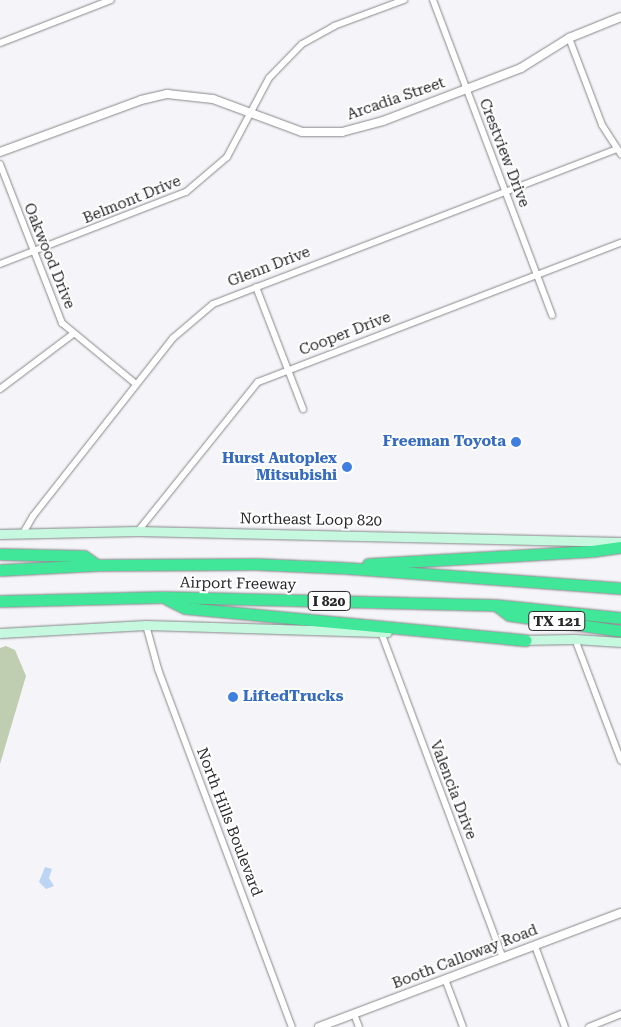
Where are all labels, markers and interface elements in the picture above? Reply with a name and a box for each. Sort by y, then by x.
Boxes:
street label: Arcadia Street [345,74,447,124]
street label: Crestview Drive [475,96,533,210]
street label: Belmont Drive [80,172,184,228]
street label: Oakwood Drive [20,200,78,312]
street label: Glenn Drive [225,243,313,291]
street label: Cooper Drive [297,308,393,360]
place label: Freeman Toyota [383,433,506,451]
marker: Freeman Toyota [510,436,522,448]
place label: Hurst Autoplex Mitsubishi [222,449,337,484]
marker: Hurst Autoplex Mitsubishi [341,461,353,473]
street label: Northeast Loop 820 [240,510,382,530]
street label: Airport Freeway [180,574,296,594]
road number: I 820 [306,590,352,612]
road number: TX 121 [528,610,586,632]
place label: LiftedTrucks [243,688,343,706]
marker: LiftedTrucks [227,691,239,703]
street label: Valencia Drive [426,738,480,842]
street label: North Hills Boulevard [192,745,266,899]
street label: Booth Calloway Road [390,921,540,993]

